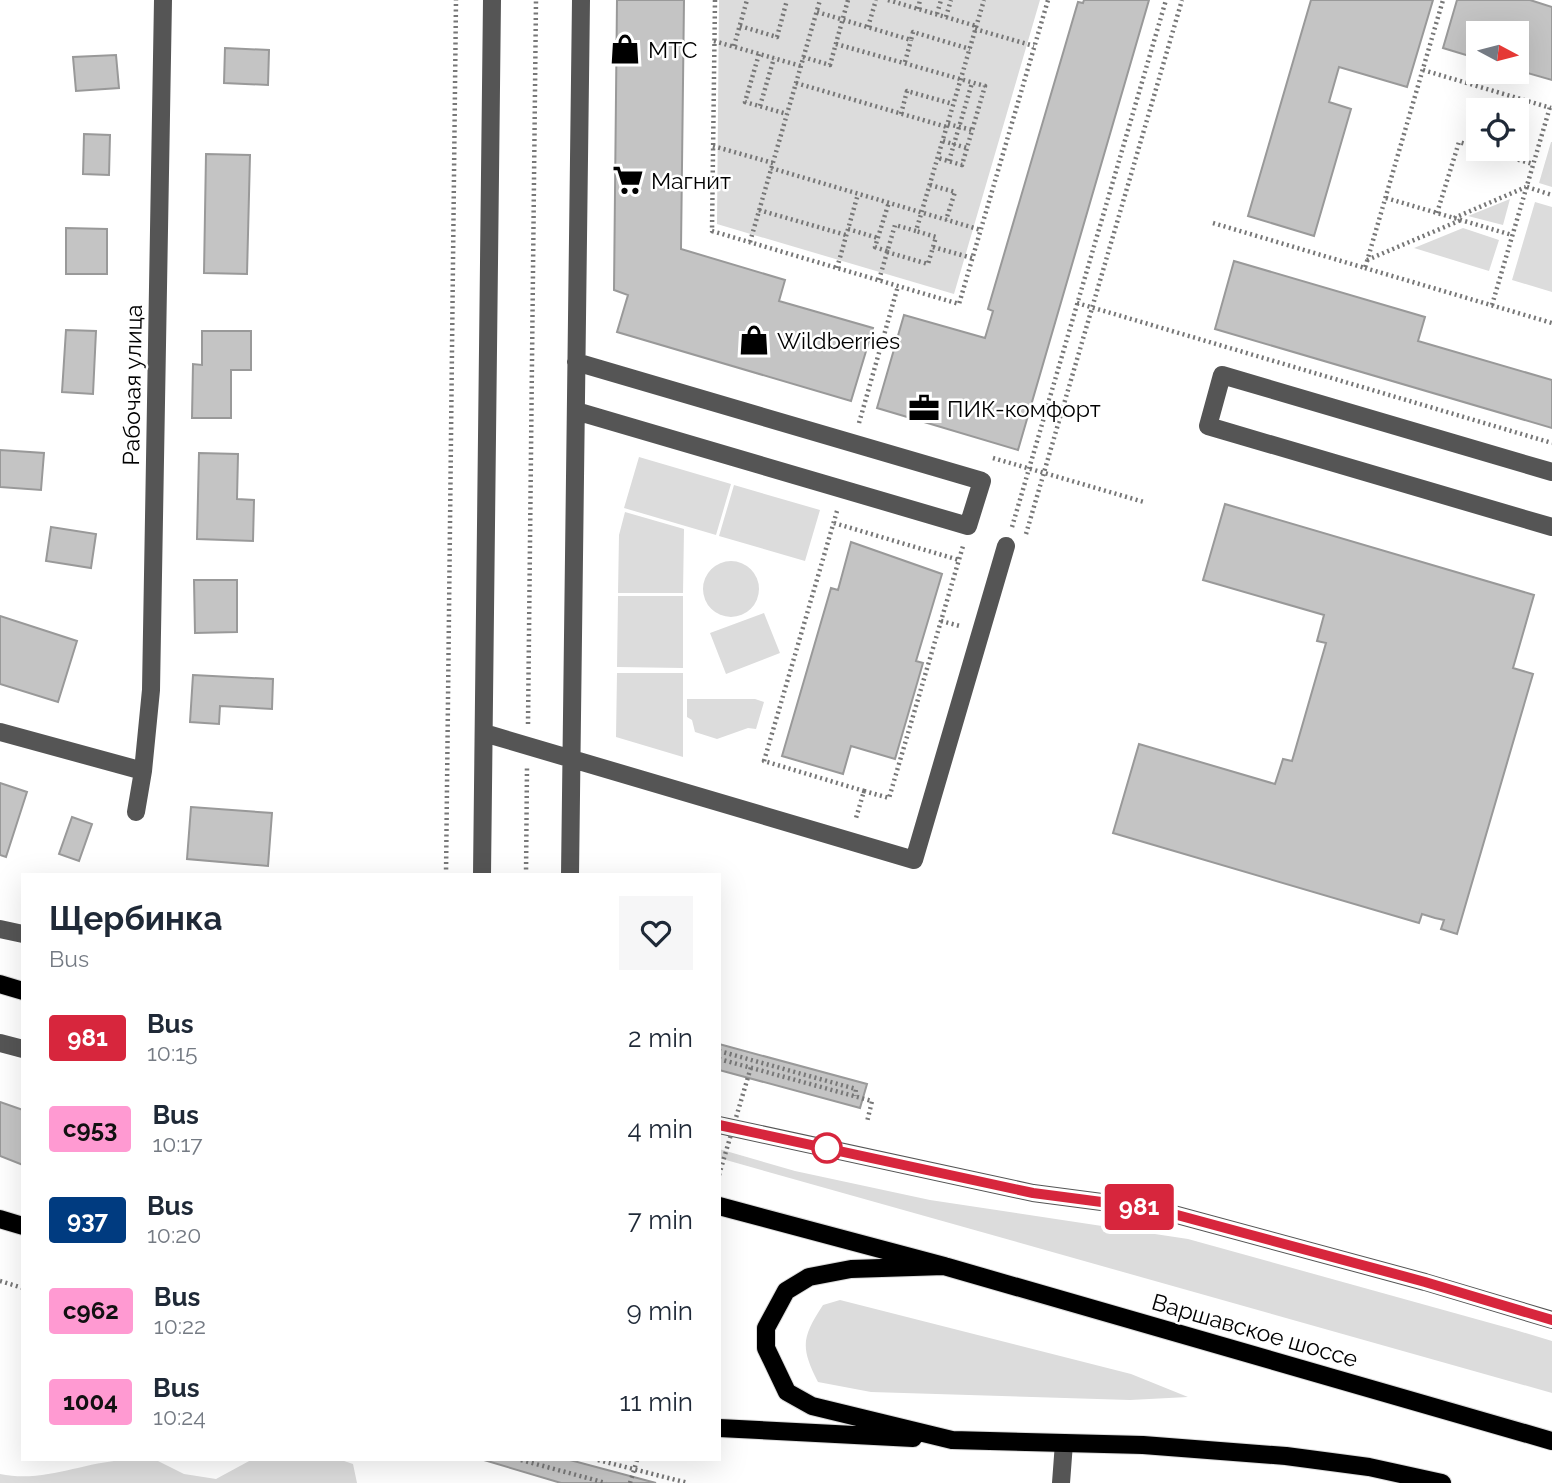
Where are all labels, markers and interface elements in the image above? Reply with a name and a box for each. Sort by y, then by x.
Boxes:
north arrow [1466,21,1530,84]
map controls [1466,21,1529,161]
shop icon: МТС [608,32,642,66]
place label: МТС [648,36,698,63]
button: locate [1466,98,1529,161]
supermarket icon: Магнит [611,163,645,197]
place label: Магнит [651,167,731,194]
street label: Рабочая улица [117,304,147,466]
shop icon: Wildberries [737,323,771,357]
place label: Wildberries [777,327,900,354]
office icon: ПИК-комфорт [907,391,941,425]
place label: ПИК-комфорт [947,395,1101,422]
button: heart [619,896,693,970]
text: Щербинка [49,899,223,938]
text: Bus [49,945,89,972]
text: Bus [147,1009,194,1039]
text: 981 [67,1023,108,1052]
text: 2 min [628,1023,693,1053]
text: 10:15 [147,1039,198,1066]
text: Bus [152,1100,199,1130]
text: с953 [63,1114,117,1143]
text: 4 min [627,1114,693,1144]
text: 10:17 [152,1130,203,1157]
unlabelled marker [812,1133,842,1163]
line badge: 981 [1099,1184,1179,1230]
text: Bus [147,1191,194,1221]
text: 981 [1119,1192,1159,1221]
text: 937 [67,1205,108,1234]
text: 7 min [628,1205,693,1235]
text: 10:20 [147,1221,201,1248]
text: Bus [154,1282,200,1312]
street label: Варшавское шоссе [1149,1288,1361,1372]
text: с962 [63,1296,119,1325]
text: 9 min [626,1296,693,1326]
text: 10:22 [154,1312,206,1339]
text: Bus [153,1373,200,1403]
text: 1004 [63,1387,118,1416]
text: 11 min [619,1387,693,1417]
text: 10:24 [153,1403,206,1430]

